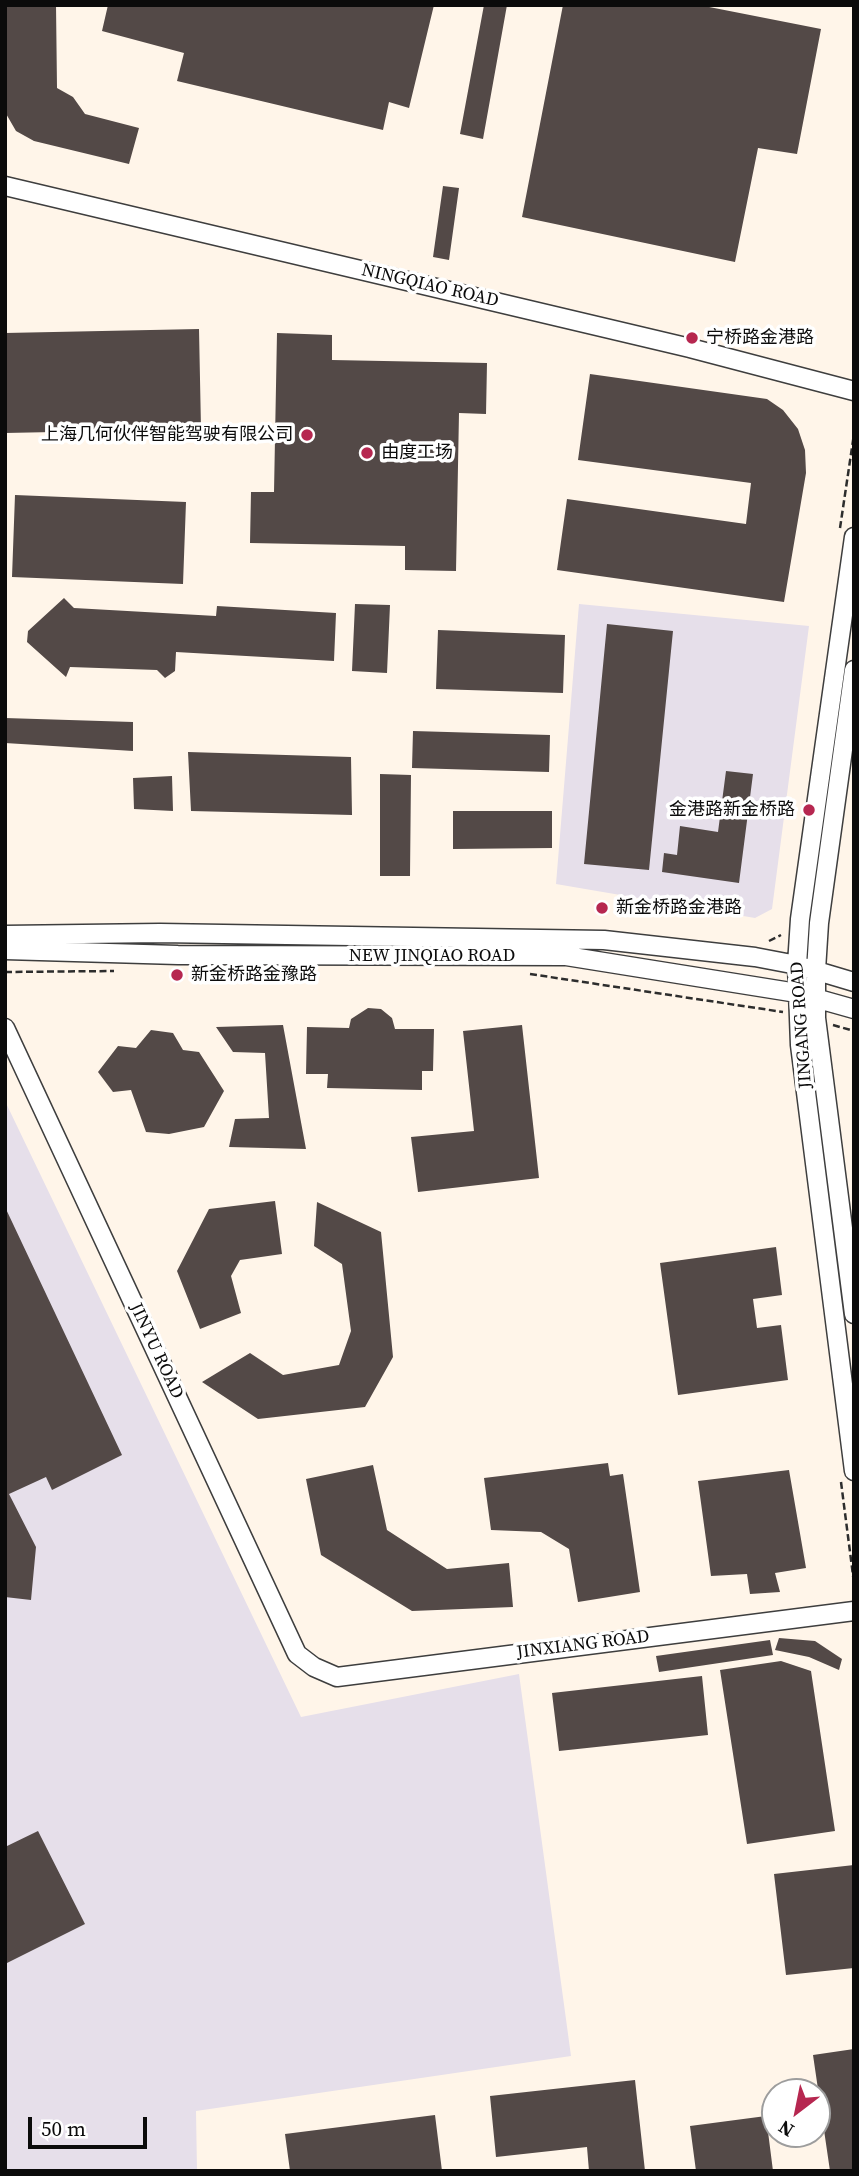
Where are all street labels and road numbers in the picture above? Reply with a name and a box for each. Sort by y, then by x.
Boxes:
street label: NINGQIAO ROAD [359,260,501,312]
street label: NEW JINQIAO ROAD [349,945,515,967]
street label: JINGANG ROAD [787,961,817,1089]
street label: JINYU ROAD [124,1300,188,1402]
street label: JINXIANG ROAD [515,1626,651,1664]

